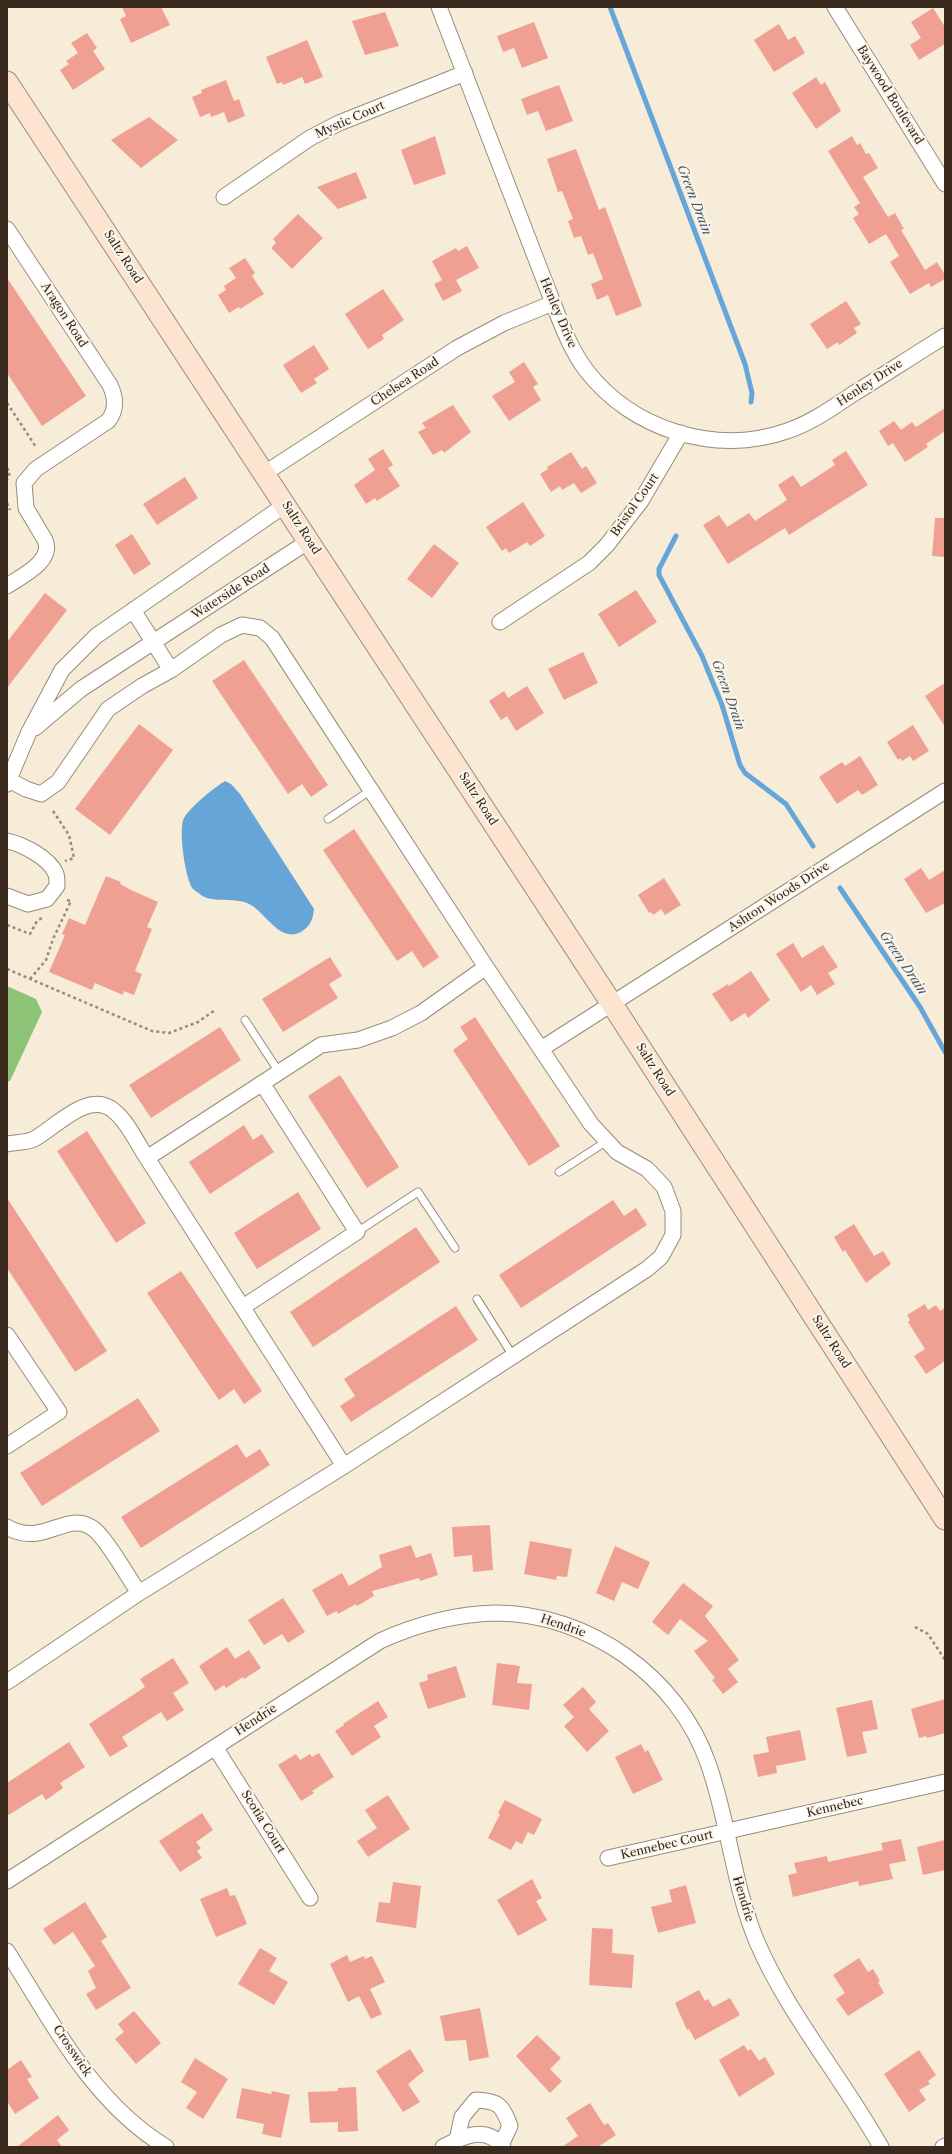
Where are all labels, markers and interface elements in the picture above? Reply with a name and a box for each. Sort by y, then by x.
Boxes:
street label: Baywood Boulevard [854,43,926,147]
street label: Mystic Court [313,98,387,142]
water label: Green Drain [673,163,715,237]
street label: Saltz Road [101,228,145,286]
street label: Henley Drive [537,276,579,350]
street label: Aragon Road [38,280,90,350]
street label: Chelsea Road [368,355,442,409]
street label: Henley Drive [834,356,906,410]
street label: Bristol Court [608,471,662,539]
street label: Saltz Road [279,499,323,557]
street label: Waterside Road [189,561,273,623]
water label: Green Drain [708,658,748,732]
street label: Saltz Road [456,770,500,828]
street label: Ashton Woods Drive [726,859,832,935]
water label: Green Drain [876,928,930,998]
street label: Saltz Road [633,1041,677,1099]
street label: Saltz Road [809,1313,853,1371]
street label: Hendrie [538,1612,588,1640]
street label: Hendrie [232,1701,280,1739]
street label: Scotia Court [238,1788,288,1856]
street label: Kennebec [805,1793,865,1821]
street label: Kennebec Court [619,1827,715,1863]
street label: Hendrie [729,1874,757,1924]
street label: Crosswick [50,2023,94,2079]

